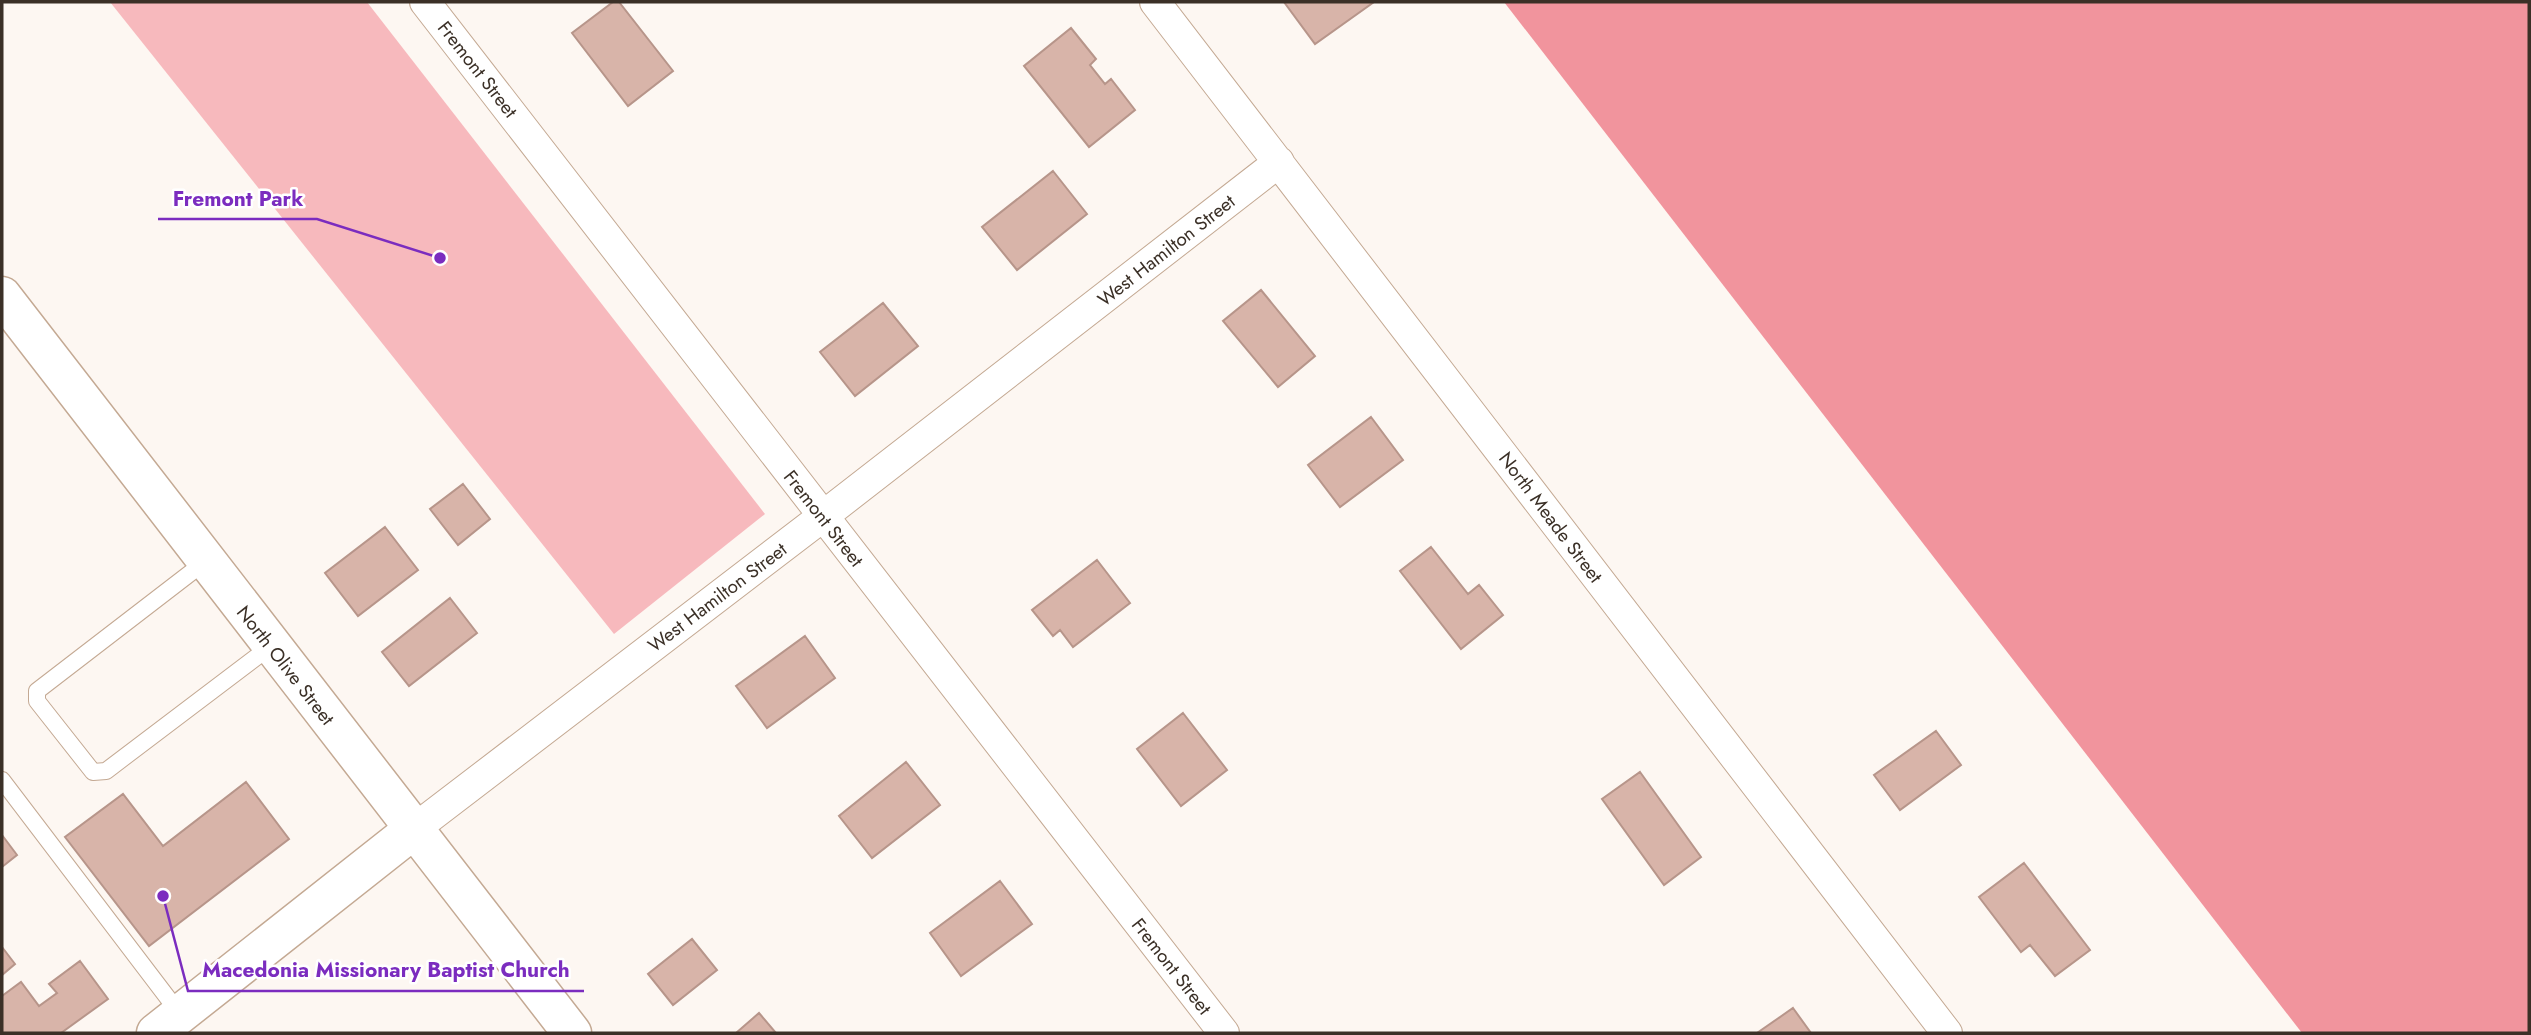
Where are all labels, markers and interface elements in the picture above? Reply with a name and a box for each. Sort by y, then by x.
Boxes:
street label: Fremont Street [431,15,524,124]
callout: Fremont Park [158,177,317,219]
text: Fremont Park [173,184,303,214]
street label: West Hamilton Street [1092,188,1241,313]
street label: North Meade Street [1492,446,1609,589]
street label: Fremont Street [777,464,870,573]
street label: West Hamilton Street [642,536,793,659]
street label: North Olive Street [230,600,341,731]
street label: Fremont Street [1125,912,1218,1021]
callout: Macedonia Missionary Baptist Church [188,949,584,991]
text: Macedonia Missionary Baptist Church [202,955,570,985]

